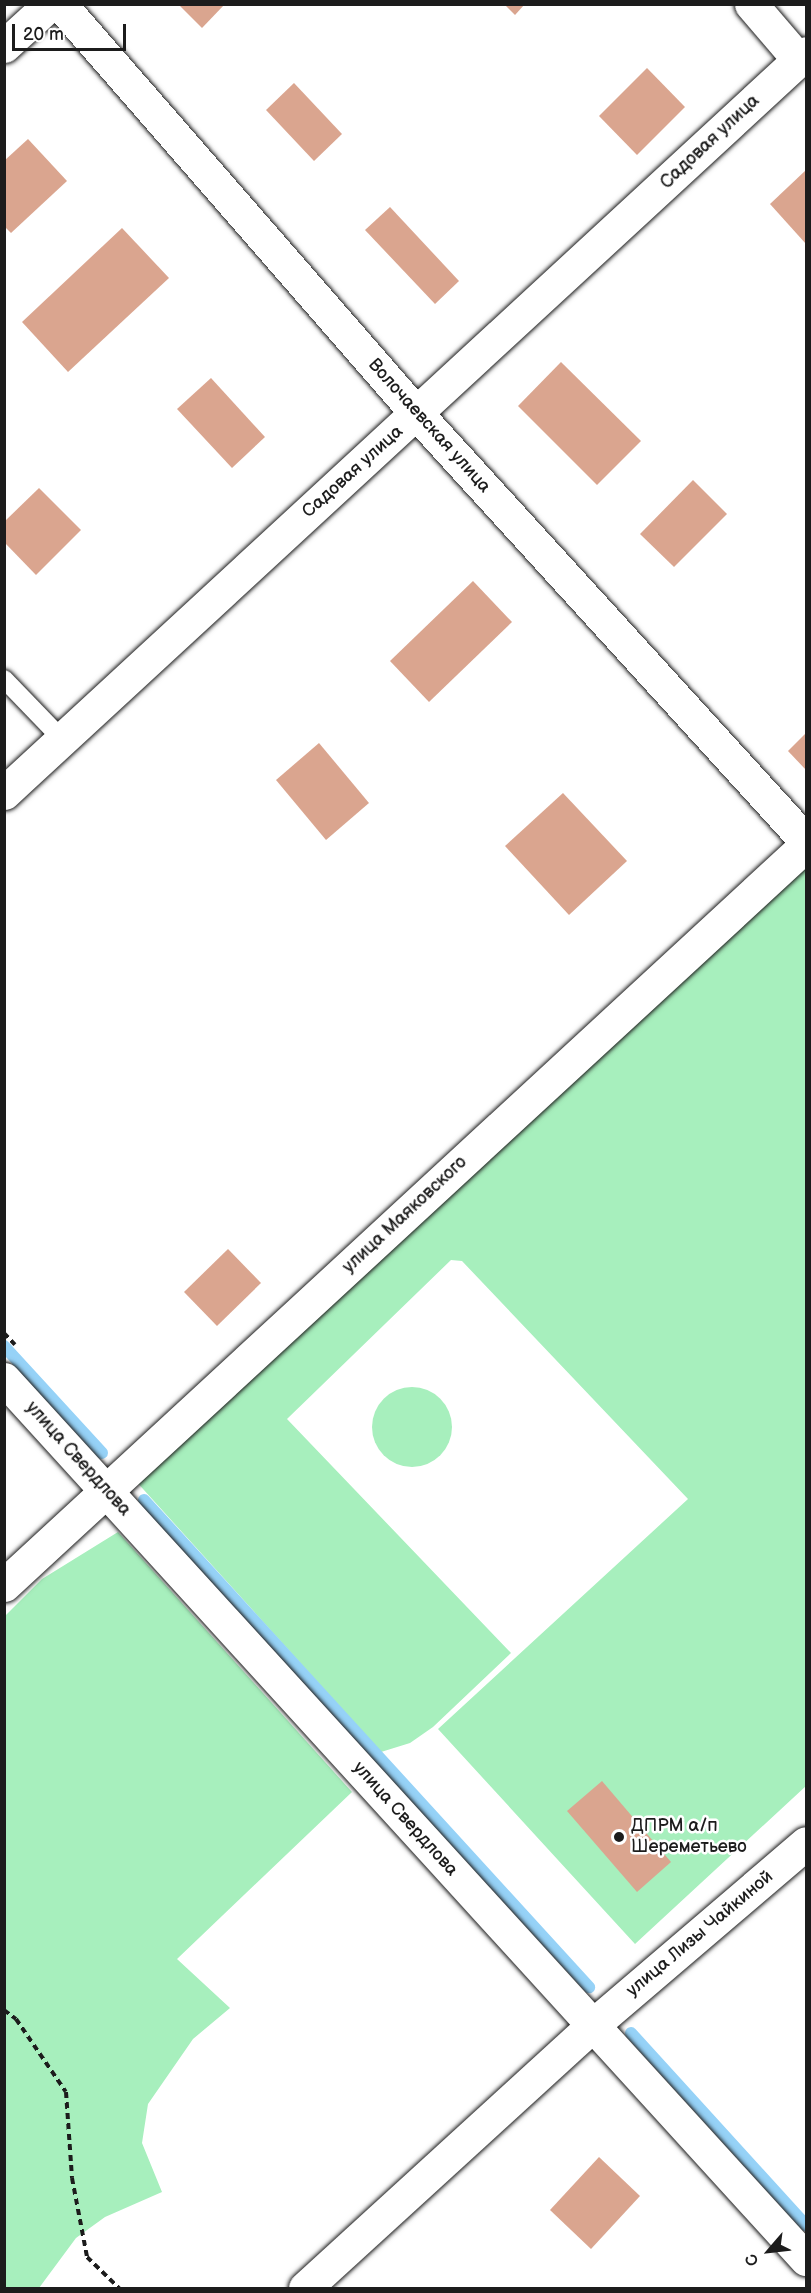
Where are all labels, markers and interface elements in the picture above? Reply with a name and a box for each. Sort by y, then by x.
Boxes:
scale bar [15,12,129,50]
text: 20 m [23,24,64,45]
street label: Садовая улица [656,90,764,194]
street label: Волочаевская улица [363,354,495,498]
street label: Садовая улица [298,421,408,523]
street label: улица Маяковского [338,1152,472,1278]
street label: улица Свердлова [21,1397,135,1521]
street label: улица Свердлова [348,1757,462,1881]
place label: ДПРМ а/п Шереметьево [631,1816,747,1858]
marker: ДПРМ а/п Шереметьево [612,1830,626,1844]
street label: улица Лизы Чайкиной [622,1866,778,2002]
north arrow [739,2221,799,2281]
text: С [742,2250,764,2269]

